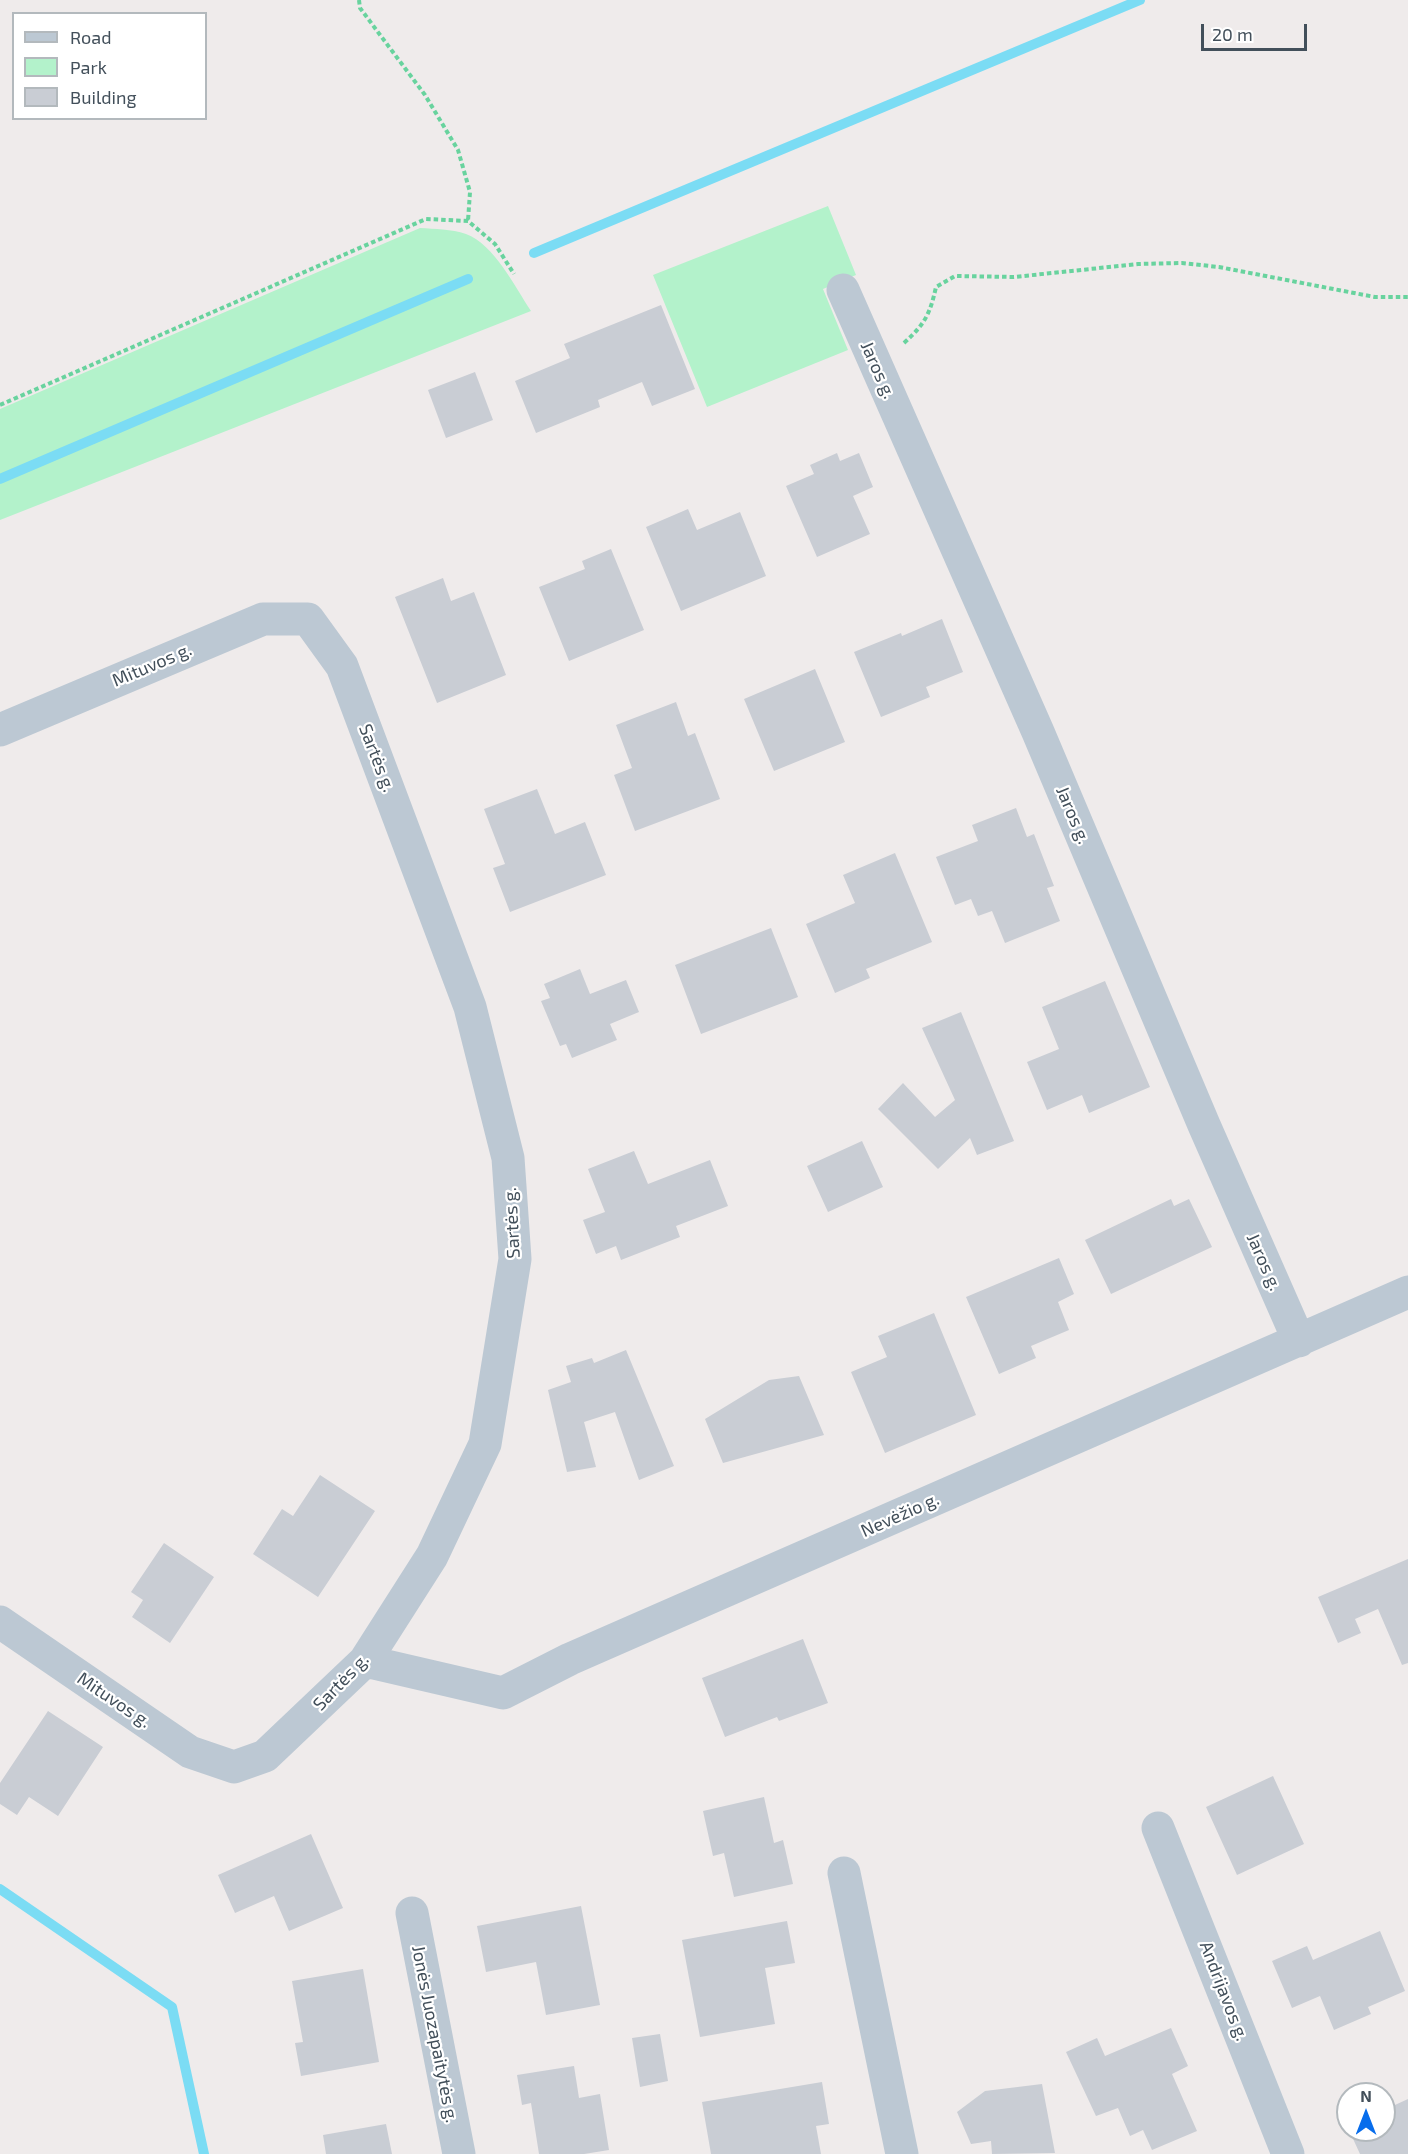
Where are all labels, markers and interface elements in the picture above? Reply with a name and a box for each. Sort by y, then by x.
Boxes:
legend [12,12,207,120]
scale bar [1204,12,1310,50]
text: 20 m [1212,23,1253,45]
text: Road [70,26,111,48]
text: Park [70,56,107,78]
text: Building [70,86,137,108]
street label: Jaros g. [856,338,900,402]
street label: Mituvos g. [109,639,195,691]
street label: Sartės g. [354,721,400,795]
street label: Jaros g. [1051,783,1095,847]
street label: Sartės g. [499,1187,525,1259]
street label: Jaros g. [1242,1230,1286,1294]
street label: Nevėžio g. [857,1488,943,1542]
street label: Sartės g. [309,1649,373,1715]
street label: Mituvos g. [73,1667,155,1733]
street label: Andrijavos g. [1195,1938,1253,2044]
street label: Jonės Juozapaitytės g. [407,1943,463,2125]
north arrow [1336,2082,1396,2142]
text: N [1360,2086,1372,2105]

